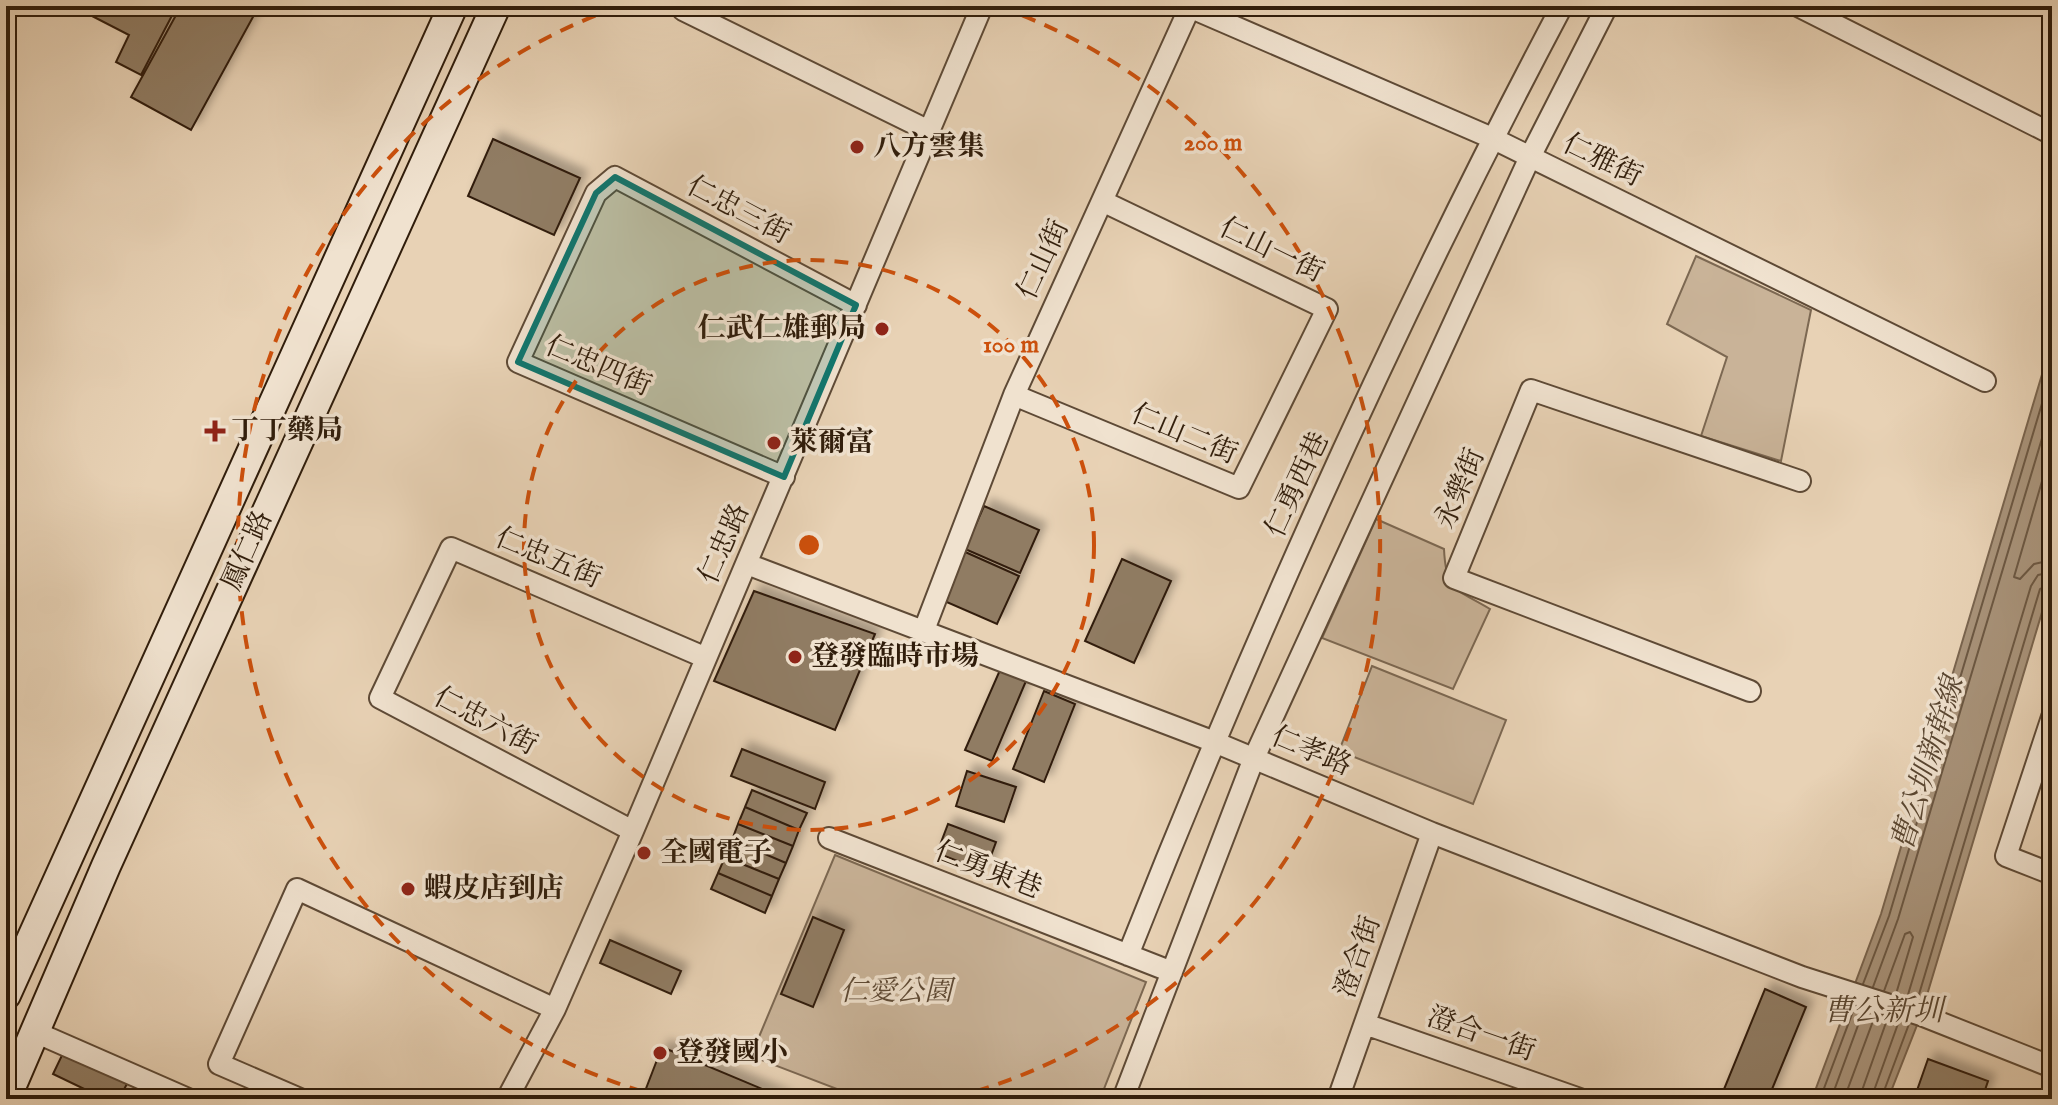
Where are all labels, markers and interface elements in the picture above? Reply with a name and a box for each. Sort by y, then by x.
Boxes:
street label: 仁雅街 [1557,127,1647,195]
text: 200 m [1184,128,1243,159]
place label: 八方雲集 [873,130,985,165]
marker: 八方雲集 [848,138,866,156]
street label: 仁忠三街 [680,169,796,253]
street label: 仁山一街 [1213,211,1329,291]
street label: 仁山街 [1010,215,1078,305]
place label: 仁武仁雄郵局 [698,312,866,347]
marker: 仁武仁雄郵局 [873,320,891,338]
street label: 仁忠四街 [540,329,656,405]
text: 100 m [983,330,1040,361]
street label: 仁山二街 [1126,397,1242,473]
place label: 丁丁藥局 [231,414,343,449]
marker: 丁丁藥局 [206,422,224,440]
place label: 萊爾富 [790,426,874,461]
street label: 仁勇西巷 [1258,427,1338,543]
marker: 萊爾富 [765,434,783,452]
street label: 永樂街 [1428,443,1494,535]
street label: 仁忠路 [692,499,758,589]
street label: 鳳仁路 [215,506,281,596]
street label: 仁忠五街 [490,521,606,597]
centre of rings [795,531,823,559]
place label: 登發臨時市場 [811,640,979,675]
marker: 登發臨時市場 [786,648,804,666]
water label: 曹公圳新幹線 [1885,670,1974,856]
street label: 仁忠六街 [427,680,543,764]
street label: 仁孝路 [1265,719,1357,785]
street label: 仁勇東巷 [929,835,1047,907]
place label: 全國電子 [660,836,772,871]
marker: 全國電子 [635,844,653,862]
place label: 蝦皮店到店 [424,872,564,907]
marker: 蝦皮店到店 [399,880,417,898]
street label: 澄合街 [1329,912,1389,1002]
park label: 仁愛公園 [840,975,956,1010]
water label: 曹公新圳 [1823,993,1948,1031]
street label: 澄合一街 [1422,1000,1540,1070]
place label: 登發國小 [676,1036,788,1071]
marker: 登發國小 [651,1044,669,1062]

